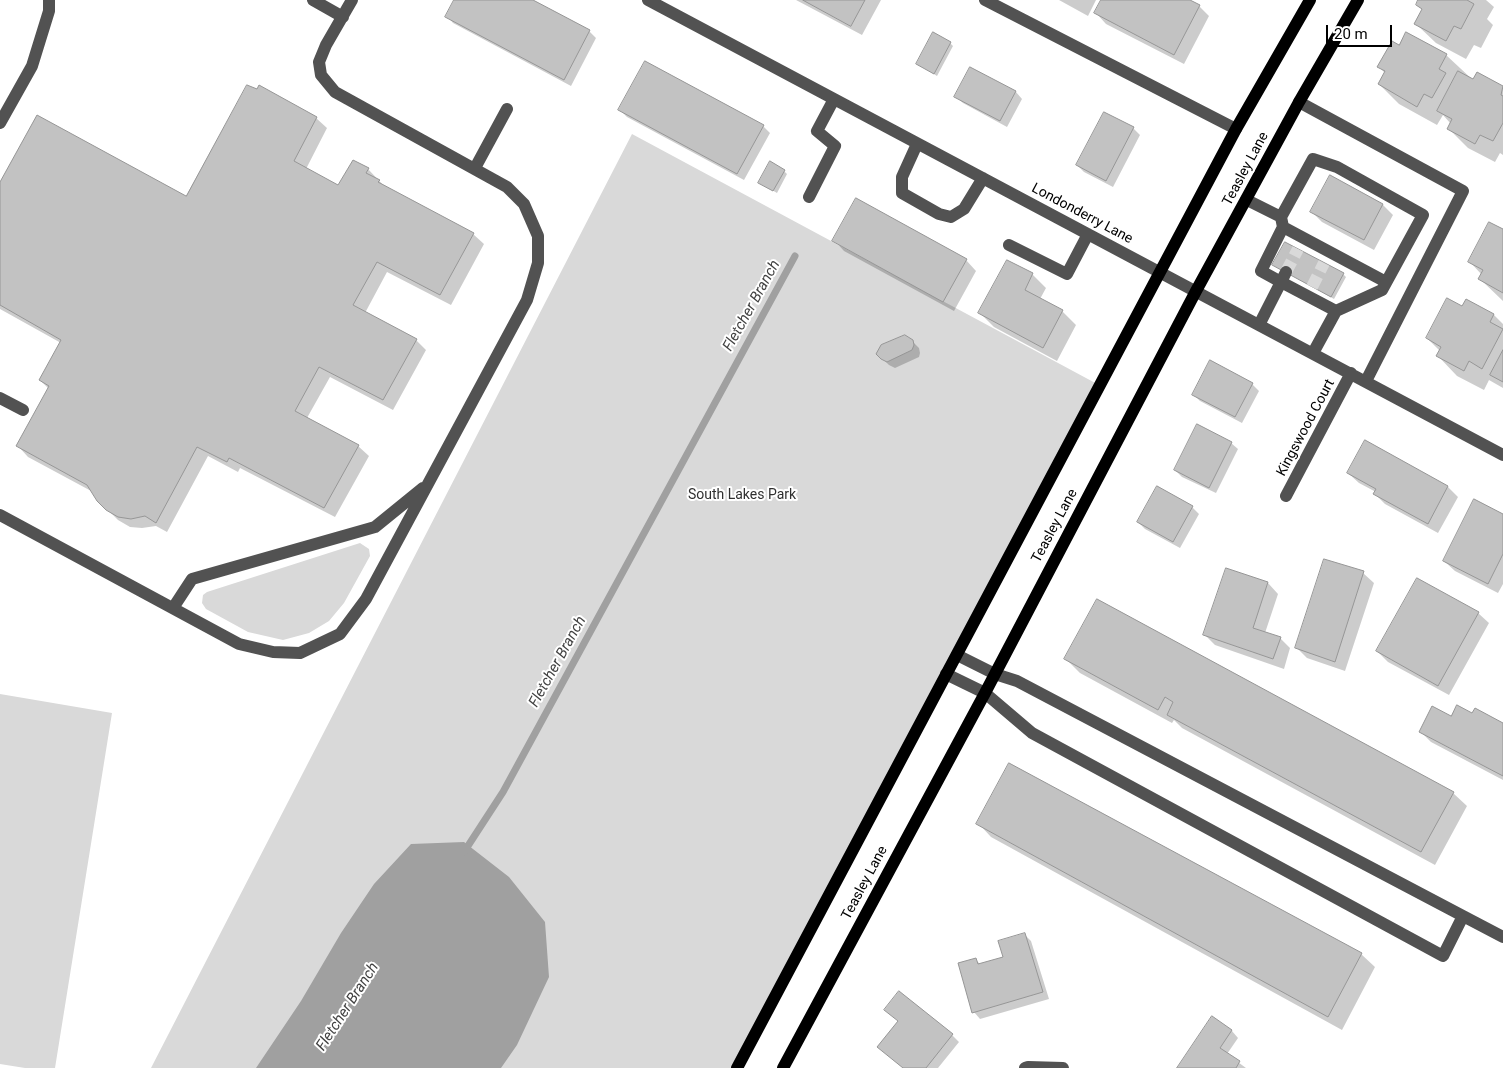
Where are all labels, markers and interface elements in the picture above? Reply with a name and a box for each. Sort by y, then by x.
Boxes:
scale bar [1328,15,1394,47]
text: 20 m [1334,25,1368,43]
street label: Teasley Lane [1220,129,1272,209]
street label: Londonderry Lane [1029,180,1135,248]
water label: Fletcher Branch [720,257,784,355]
street label: Kingswood Court [1273,377,1339,479]
street label: Teasley Lane [1029,486,1081,566]
park label: South Lakes Park [688,487,796,503]
water label: Fletcher Branch [526,613,590,711]
street label: Teasley Lane [839,843,891,923]
water label: Fletcher Branch [313,960,383,1054]

